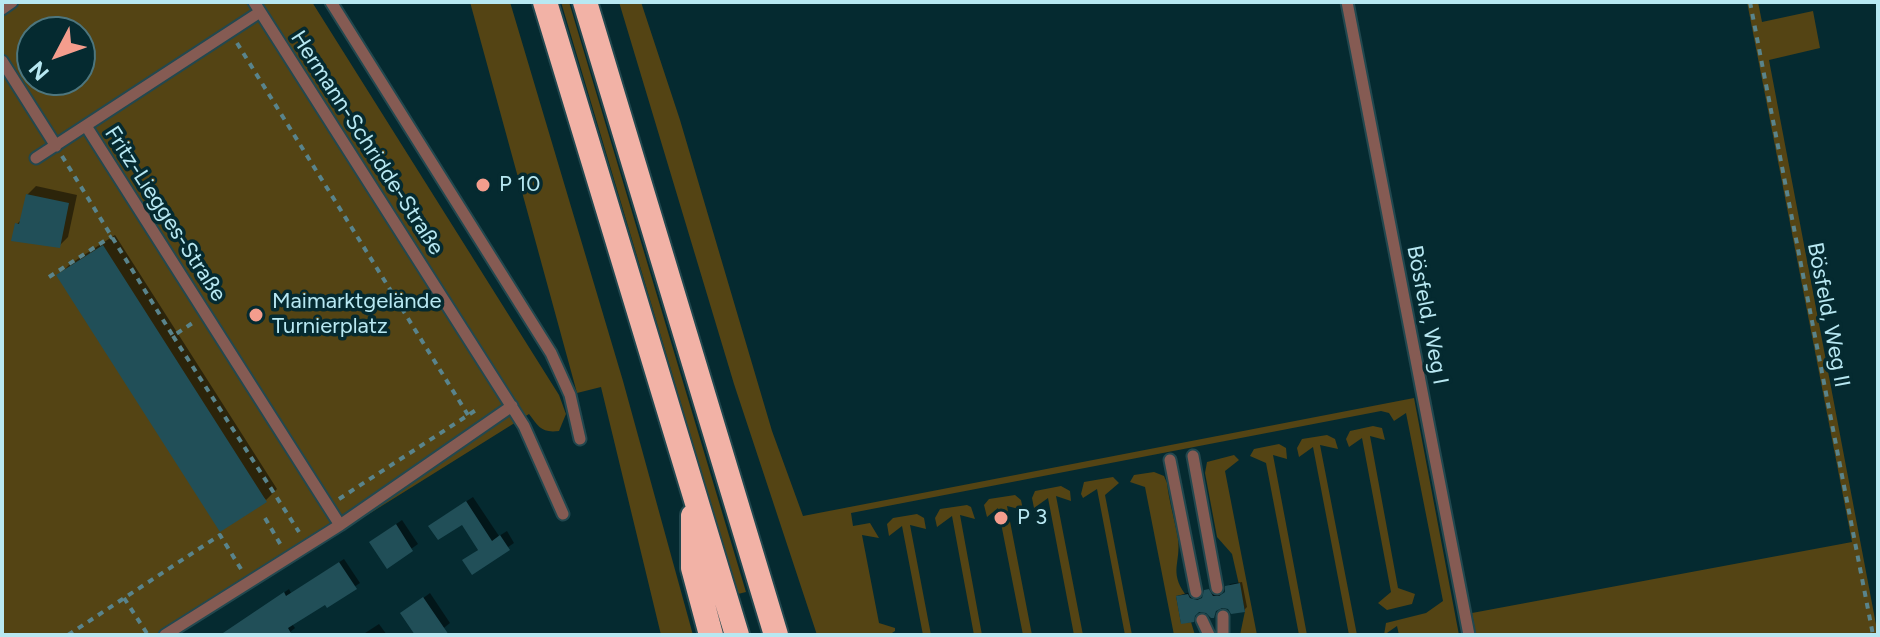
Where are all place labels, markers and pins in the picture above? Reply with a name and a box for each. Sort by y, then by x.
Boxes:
place label: P 10 [499,172,540,198]
marker: P 10 [474,176,492,194]
place label: Maimarktgelände Turnierplatz [272,289,441,340]
marker: Maimarktgelände Turnierplatz [247,306,265,324]
place label: P 3 [1017,505,1047,531]
marker: P 3 [992,509,1010,527]

